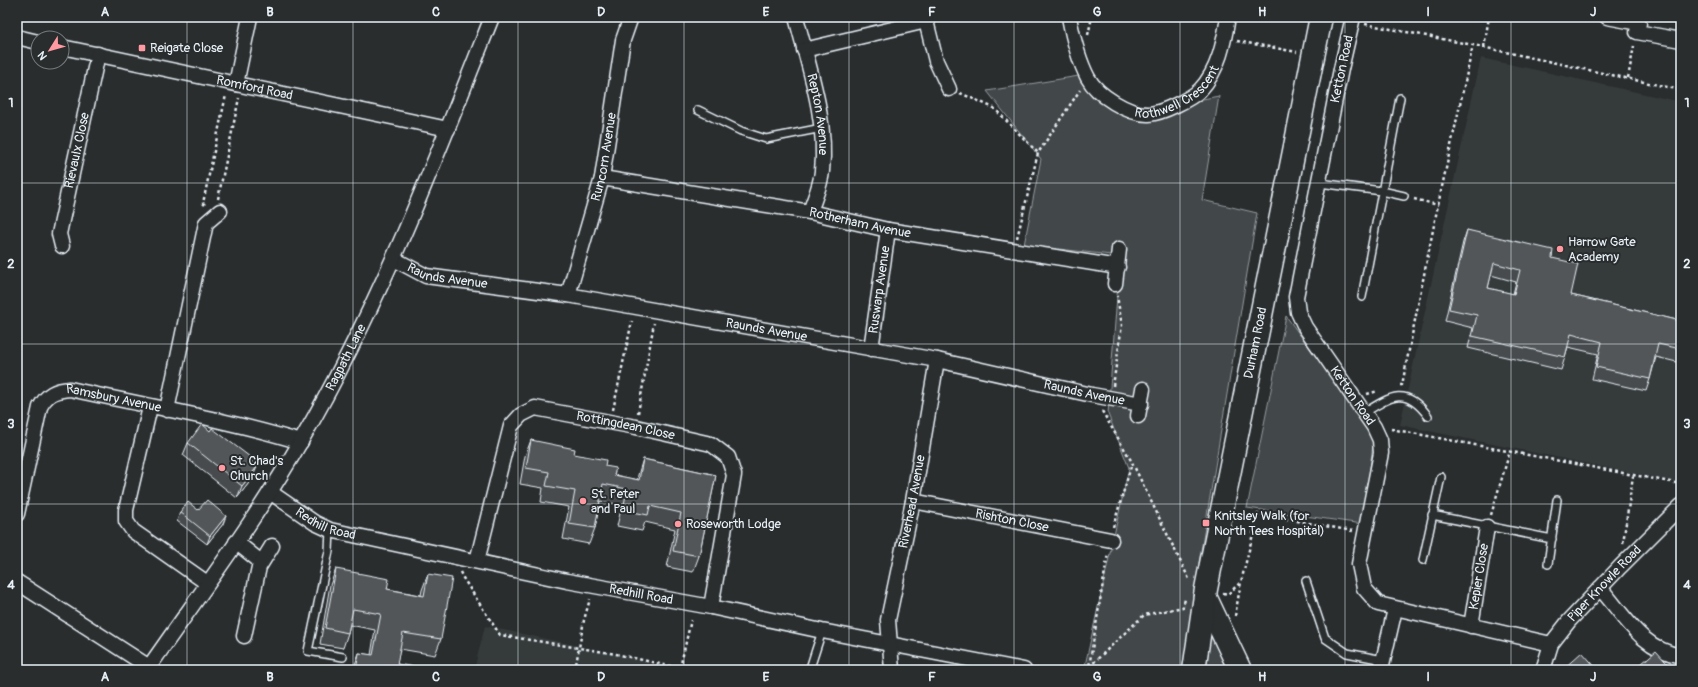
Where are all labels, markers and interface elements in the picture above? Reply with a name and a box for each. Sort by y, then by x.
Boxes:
text: A [101,4,110,20]
text: B [266,4,274,20]
text: C [432,4,440,20]
text: D [597,4,605,20]
text: E [763,4,770,20]
text: F [928,4,936,20]
text: G [1093,4,1102,20]
text: H [1258,4,1266,20]
text: I [1426,4,1430,20]
text: J [1590,4,1596,20]
north arrow [30,30,70,70]
street label: Ketton Road [1327,34,1357,104]
place label: Reigate Close [150,40,224,56]
marker: Reigate Close [137,43,147,53]
text: N [35,48,50,63]
street label: Rothwell Crescent [1133,62,1223,122]
street label: Romford Road [215,72,294,104]
street label: Repton Avenue [803,72,831,156]
text: 1 [8,95,14,111]
text: 1 [1684,95,1690,111]
street label: Rievaulx Close [61,110,93,190]
street label: Runcorn Avenue [588,111,620,203]
street label: Rotherham Avenue [808,204,912,242]
place label: Harrow Gate Academy [1568,234,1636,265]
street label: Ruswarp Avenue [865,244,894,334]
marker: Harrow Gate Academy [1555,244,1565,254]
text: 2 [7,256,15,272]
text: 2 [1683,256,1691,272]
street label: Raunds Avenue [404,259,489,292]
street label: Durham Road [1241,306,1270,380]
street label: Raunds Avenue [725,315,809,345]
street label: Ragpath Lane [322,321,370,394]
street label: Ketton Road [1326,363,1379,429]
street label: Raunds Avenue [1042,376,1127,409]
street label: Ramsbury Avenue [66,381,163,416]
street label: Rottingdean Close [575,408,677,444]
text: 3 [7,416,15,432]
text: 3 [1683,416,1691,432]
place label: St. Chad's Church [230,453,284,484]
street label: Riverhead Avenue [895,453,929,550]
marker: St. Chad's Church [217,463,227,473]
place label: St. Peter and Paul [591,486,640,517]
marker: St. Peter and Paul [578,496,588,506]
street label: Redhill Road [292,504,357,543]
street label: Rishton Close [974,505,1051,536]
place label: Knitsley Walk (for North Tees Hospital) [1214,508,1325,539]
place label: Roseworth Lodge [686,516,781,532]
marker: Knitsley Walk (for North Tees Hospital) [1201,518,1211,528]
marker: Roseworth Lodge [673,519,683,529]
street label: Kepier Close [1466,542,1492,611]
street label: Piper Knowle Road [1564,542,1645,625]
text: 4 [7,577,15,593]
text: 4 [1683,577,1691,593]
street label: Redhill Road [608,581,675,608]
text: A [101,669,110,685]
text: B [266,669,274,685]
text: C [432,669,440,685]
text: D [597,669,605,685]
text: E [763,669,770,685]
text: F [928,669,936,685]
text: G [1093,669,1102,685]
text: H [1258,669,1266,685]
text: I [1426,669,1430,685]
text: J [1590,669,1596,685]

